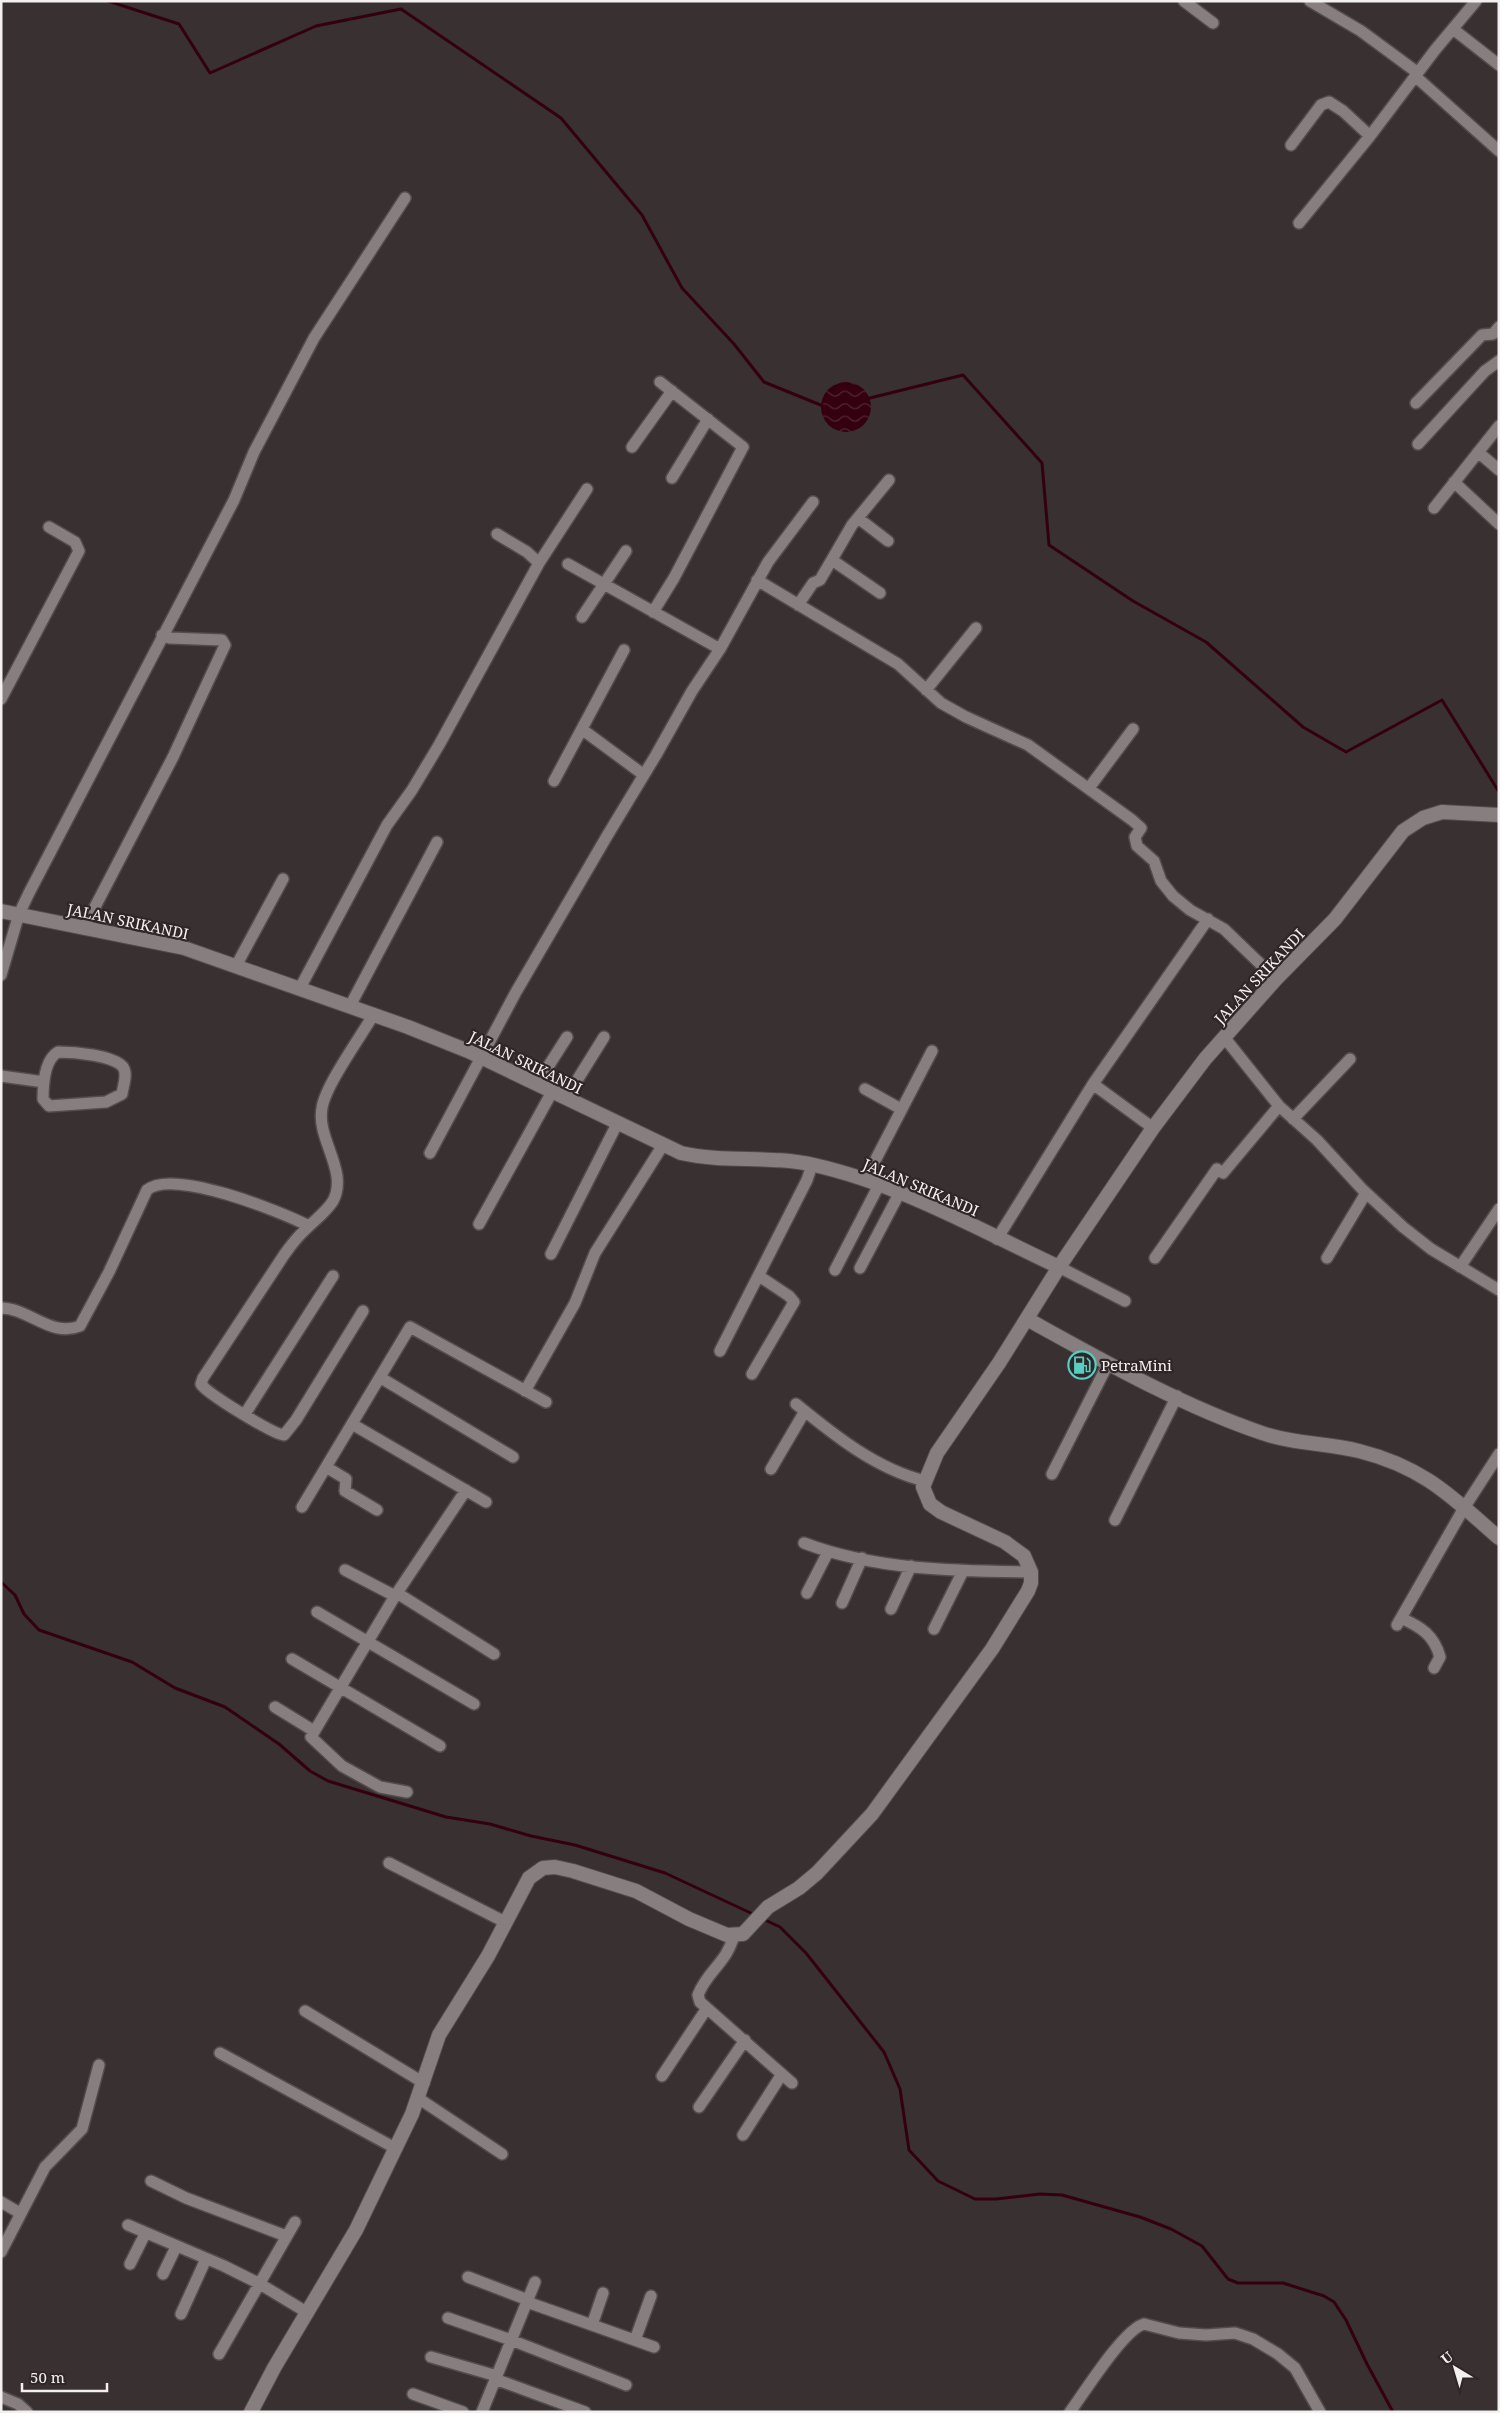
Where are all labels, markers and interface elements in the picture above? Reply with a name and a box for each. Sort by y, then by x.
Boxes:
street label: JALAN SRIKANDI [64,898,191,944]
street label: JALAN SRIKANDI [1209,924,1308,1029]
street label: JALAN SRIKANDI [465,1025,586,1098]
street label: JALAN SRIKANDI [859,1153,982,1220]
fuel station icon: PetraMini [1067,1350,1097,1380]
place label: PetraMini [1101,1355,1172,1375]
north arrow [1430,2343,1480,2393]
text: U [1437,2346,1457,2368]
scale bar [22,2360,108,2392]
text: 50 m [30,2367,65,2387]

